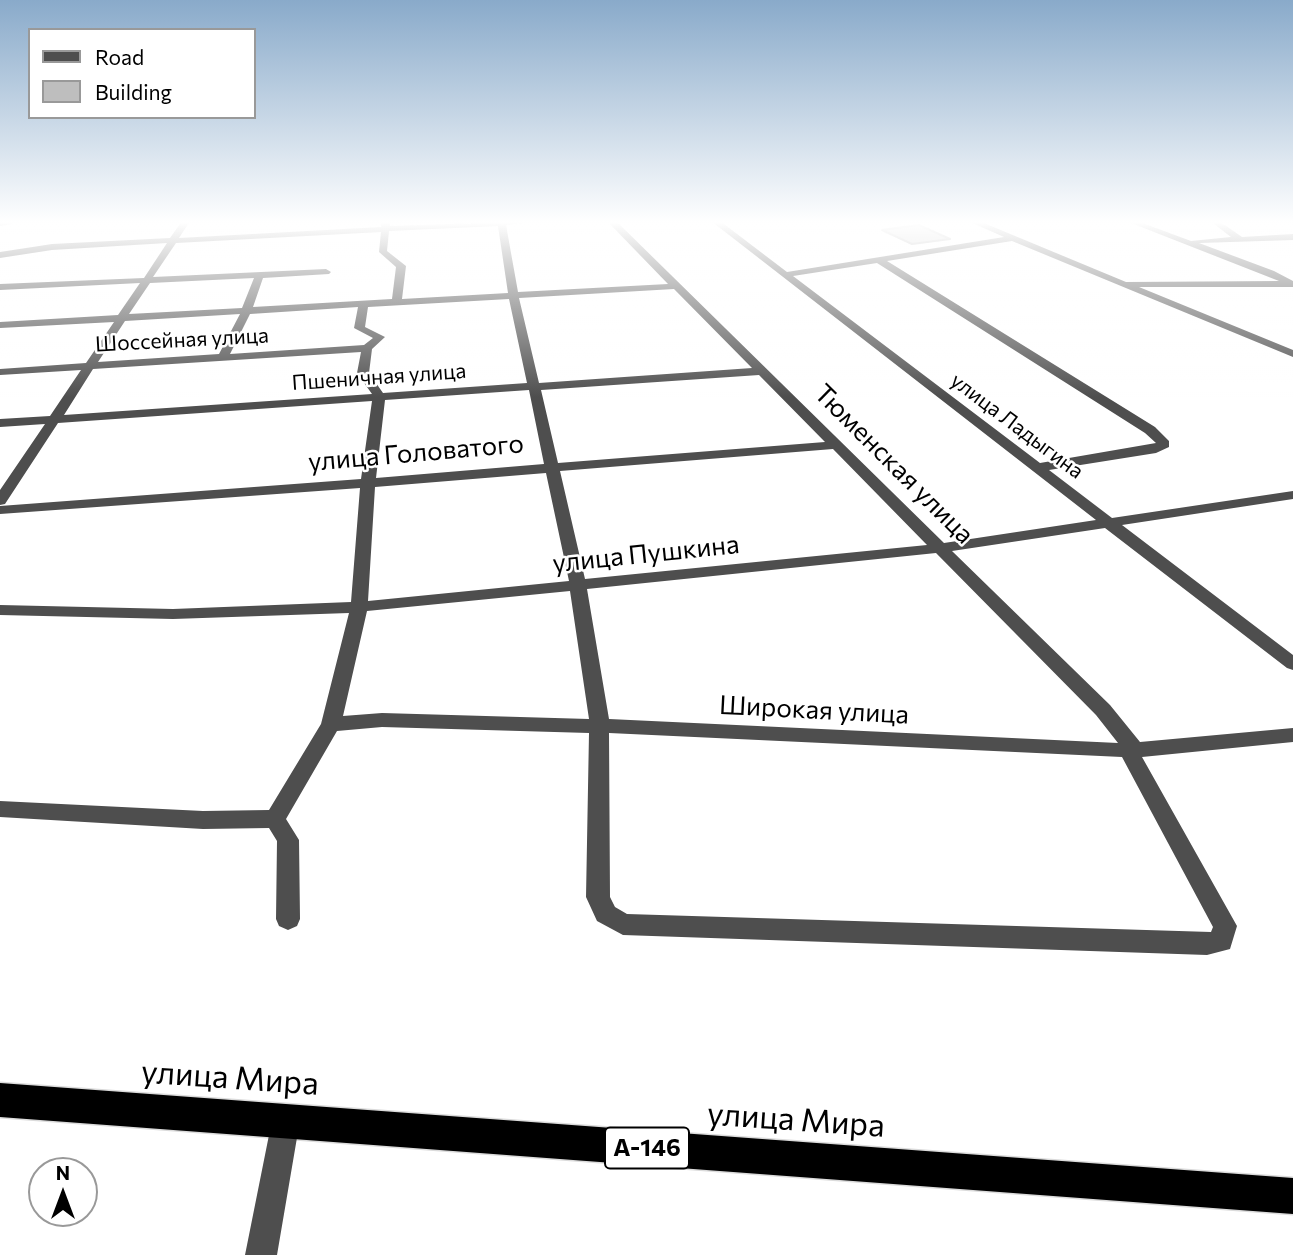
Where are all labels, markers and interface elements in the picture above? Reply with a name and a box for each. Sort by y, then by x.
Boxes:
legend [28,28,256,119]
text: Road [95,44,144,69]
text: Building [95,79,172,104]
street label: Шоссейная улица [95,323,269,357]
street label: Пшеничная улица [291,358,467,396]
street label: улица Ладыгина [946,368,1088,484]
street label: Тюменская улица [808,378,980,550]
street label: улица Головатого [307,428,525,478]
street label: улица Пушкина [551,529,741,579]
street label: Широкая улица [718,689,910,731]
street label: улица Мира [140,1053,320,1103]
street label: улица Мира [706,1095,886,1145]
road number: А-146 [605,1128,689,1168]
north arrow [28,1157,98,1227]
text: N [56,1161,70,1184]

